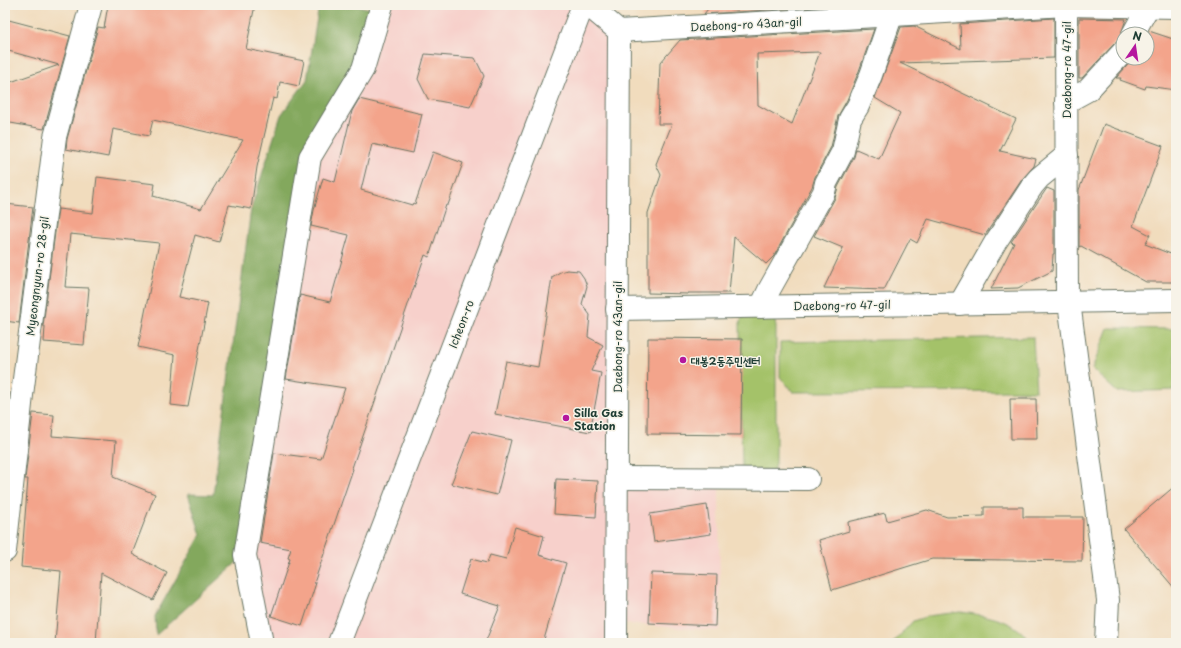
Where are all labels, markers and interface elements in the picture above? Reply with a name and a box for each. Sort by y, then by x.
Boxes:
street label: Daebong-ro 43an-gil [690,13,802,35]
street label: Daebong-ro 47-gil [1058,21,1075,119]
north arrow [1115,26,1155,66]
text: N [1131,27,1144,45]
street label: Myeongnyun-ro 28-gil [21,215,53,337]
street label: Daebong-ro 43an-gil [609,281,626,393]
street label: Daebong-ro 47-gil [793,296,891,314]
street label: Icheon-ro [444,297,478,351]
place label: 대봉2동주민센터 [691,352,761,369]
marker: 대봉2동주민센터 [678,355,688,365]
place label: Silla Gas Station [574,404,623,434]
marker: Silla Gas Station [561,413,571,423]

